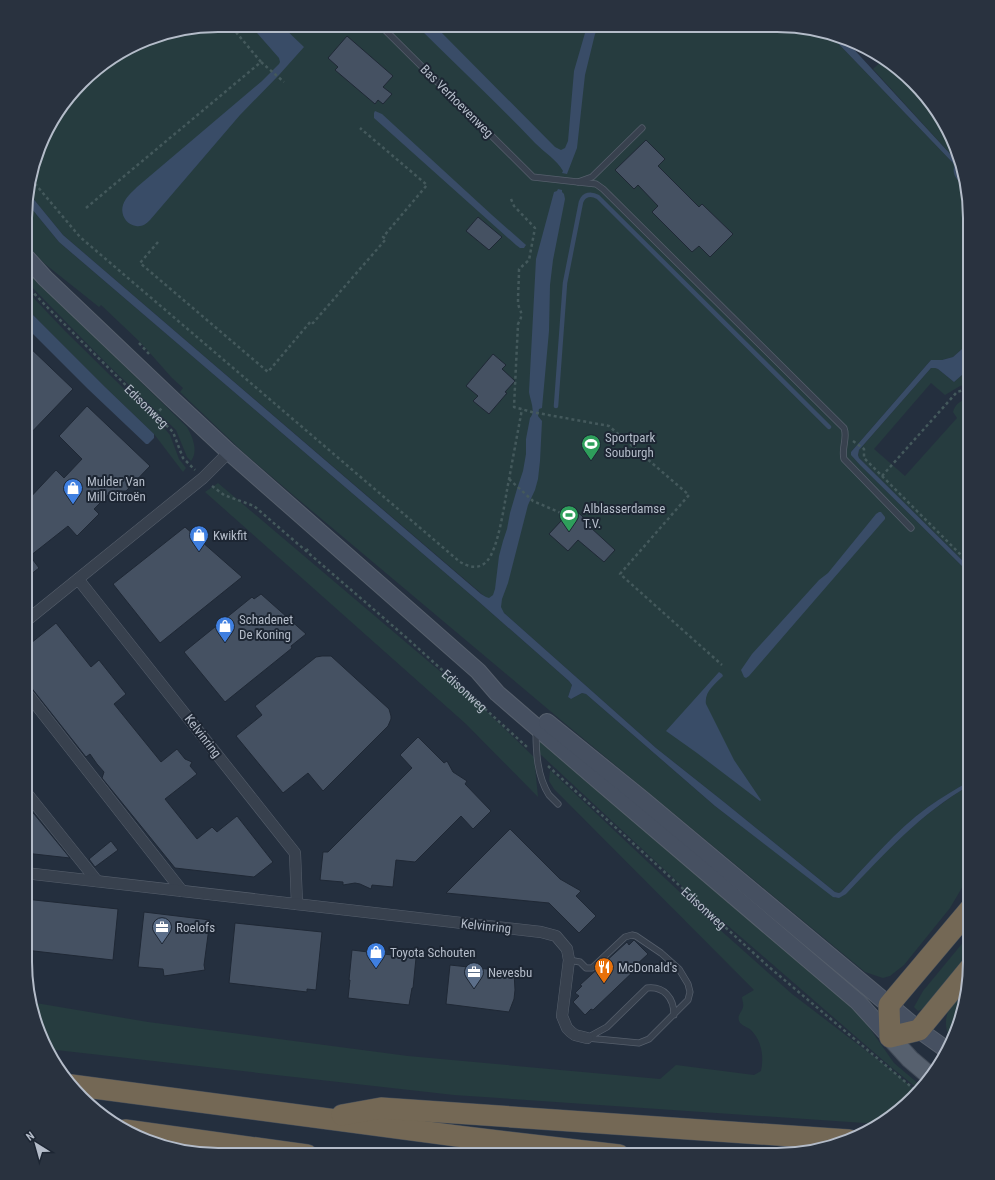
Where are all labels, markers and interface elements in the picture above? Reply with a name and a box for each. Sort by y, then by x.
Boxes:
street label: Bas Verhoevenweg [417,61,497,141]
street label: Edisonweg [122,381,172,431]
place label: Sportpark Souburgh [605,430,655,460]
sports icon: Sportpark Souburgh [580,433,602,461]
place label: Mulder Van Mill Citroën [87,474,146,504]
shop icon: Mulder Van Mill Citroën [62,477,84,505]
place label: Alblasserdamse T.V. [583,501,665,531]
sports icon: Alblasserdamse T.V. [558,504,580,532]
shop icon: Kwikfit [188,524,210,552]
place label: Kwikfit [213,528,247,543]
place label: Schadenet De Koning [239,612,293,642]
shop icon: Schadenet De Koning [214,615,236,643]
street label: Edisonweg [439,666,490,715]
street label: Kelvinring [182,711,224,761]
street label: Edisonweg [679,884,730,932]
office icon: Roelofs [151,916,173,944]
street label: Kelvinring [460,916,512,936]
place label: Roelofs [176,920,215,935]
shop icon: Toyota Schouten [365,941,387,969]
place label: Toyota Schouten [390,945,476,960]
restaurant icon: McDonald's [593,956,615,984]
place label: McDonald's [618,960,677,975]
office icon: Nevesbu [463,961,485,989]
place label: Nevesbu [488,965,532,980]
north arrow [16,1124,56,1164]
text: N [24,1129,37,1144]

